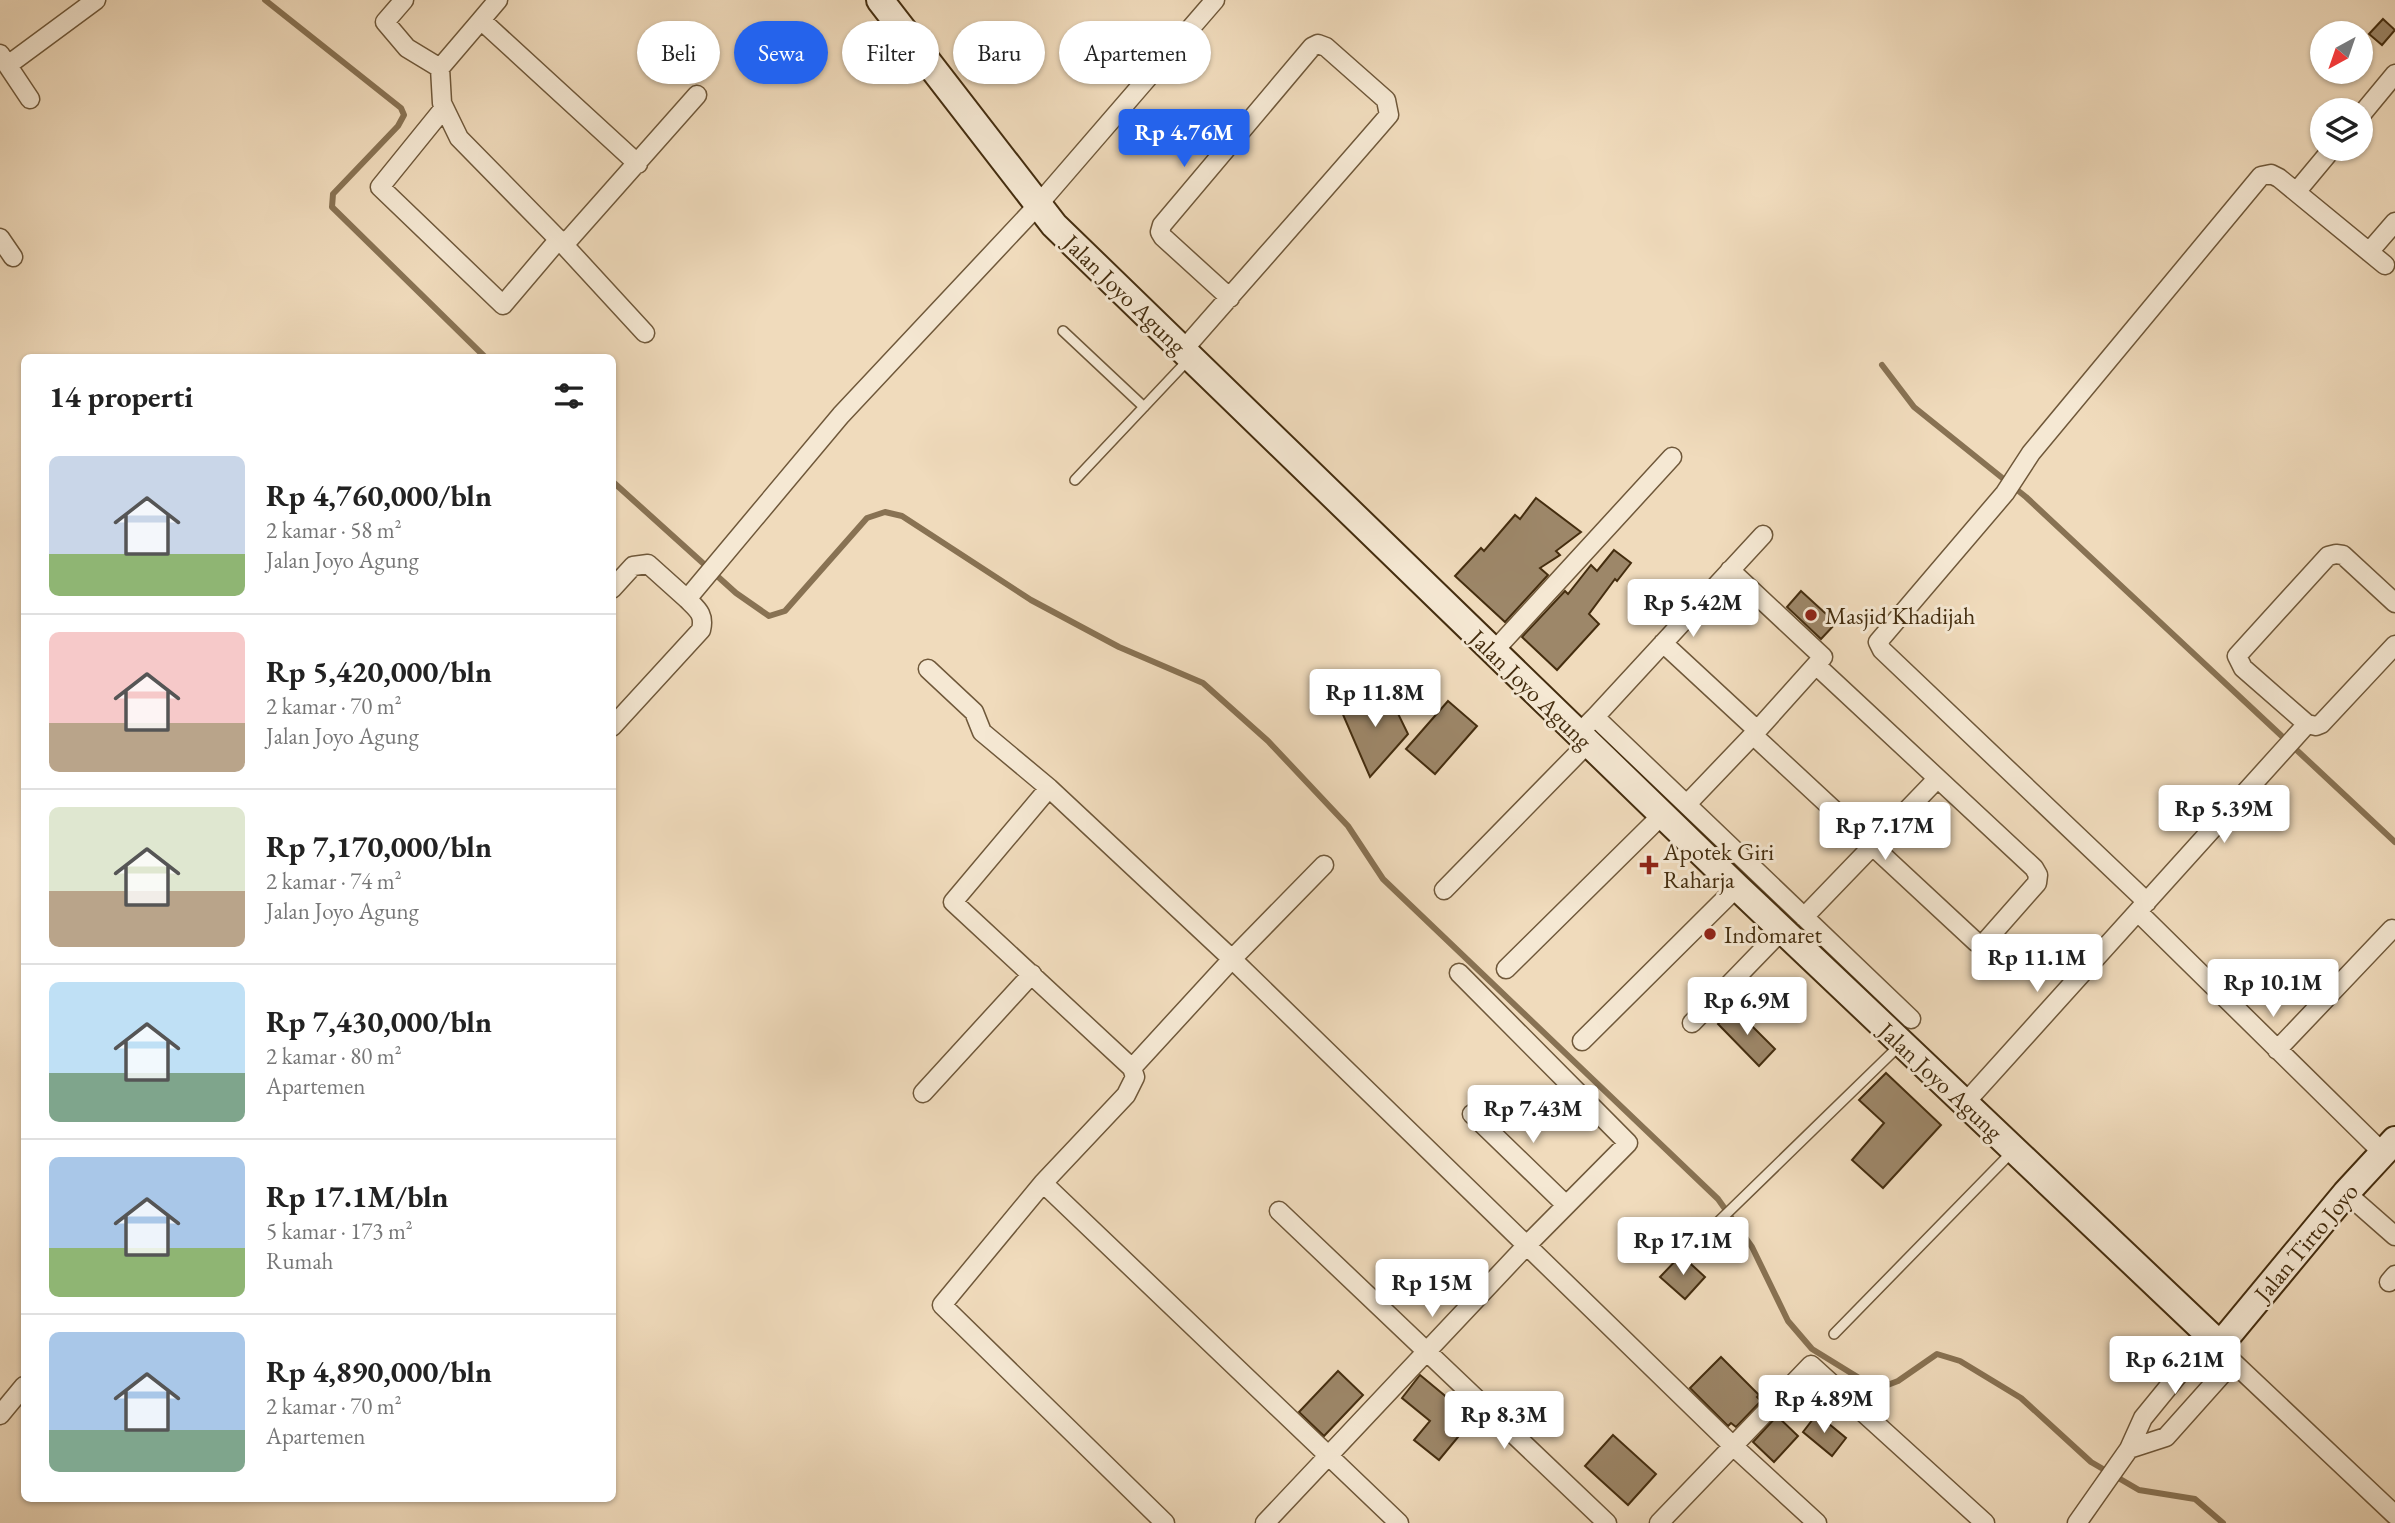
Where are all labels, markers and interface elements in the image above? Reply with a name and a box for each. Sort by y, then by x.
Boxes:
chip: Beli [637,21,720,84]
chip: Sewa [734,21,828,84]
chip: Filter [842,21,939,84]
chip: Baru [953,21,1045,84]
chip: Apartemen [1059,21,1211,84]
north arrow [2310,21,2373,84]
map controls [2310,21,2373,161]
button: layers [2310,98,2373,161]
pin: Rp 4.76M [1112,110,1256,169]
text: Rp 4.76M [1135,117,1233,147]
street label: Jalan Joyo Agung [1055,226,1193,361]
text: 14 properti [49,377,193,416]
icon: filters [550,377,588,415]
text: Rp 4,760,000/bln [266,476,492,515]
icon: home [105,484,189,568]
text: 2 kamar · 58 m² [266,515,402,545]
text: Jalan Joyo Agung [266,545,419,575]
pin: Rp 5.42M [1621,580,1765,639]
text: Rp 5.42M [1644,587,1742,617]
place label: Masjid Khadijah [1825,600,1975,631]
marker: Masjid Khadijah [1803,607,1819,623]
street label: Jalan Joyo Agung [1461,621,1599,756]
text: Rp 5,420,000/bln [266,652,492,691]
icon: home [105,660,189,744]
pin: Rp 11.8M [1303,670,1447,729]
text: Rp 11.8M [1326,677,1424,707]
text: 2 kamar · 70 m² [266,691,402,721]
text: Jalan Joyo Agung [266,721,419,751]
pin: Rp 5.39M [2152,786,2296,845]
text: Rp 5.39M [2175,793,2273,823]
pin: Rp 7.17M [1813,802,1957,862]
text: Rp 7.17M [1836,810,1934,840]
text: Rp 7,170,000/bln [266,827,492,866]
icon: home [105,835,189,919]
place label: Apotek Giri Raharja [1662,836,1774,895]
marker: Apotek Giri Raharja [1641,857,1657,873]
text: 2 kamar · 74 m² [266,866,402,896]
text: Jalan Joyo Agung [266,896,419,926]
place label: Indomaret [1724,919,1822,950]
marker: Indomaret [1702,926,1718,942]
pin: Rp 11.1M [1965,934,2109,994]
text: Rp 11.1M [1988,942,2086,972]
pin: Rp 10.1M [2201,960,2345,1019]
text: Rp 10.1M [2224,967,2322,997]
pin: Rp 6.9M [1682,978,1812,1037]
text: Rp 6.9M [1704,985,1790,1015]
text: Rp 7,430,000/bln [266,1002,492,1041]
icon: home [105,1010,189,1094]
street label: Jalan Joyo Agung [1871,1014,2010,1147]
text: 2 kamar · 80 m² [266,1041,402,1071]
text: Apartemen [266,1071,365,1101]
pin: Rp 7.43M [1461,1086,1605,1145]
text: Rp 7.43M [1484,1093,1582,1123]
street label: Jalan Tirto Joyo [2246,1176,2365,1309]
text: Rp 17.1M/bln [266,1177,449,1216]
icon: home [105,1185,189,1269]
text: 5 kamar · 173 m² [266,1216,413,1246]
pin: Rp 17.1M [1611,1218,1755,1277]
text: Rp 17.1M [1634,1225,1732,1255]
text: Rumah [266,1246,333,1276]
pin: Rp 15M [1375,1260,1489,1319]
text: Rp 15M [1391,1267,1473,1297]
pin: Rp 6.21M [2103,1336,2247,1396]
text: Rp 6.21M [2126,1344,2224,1374]
text: Rp 4,890,000/bln [266,1352,492,1391]
icon: home [105,1360,189,1444]
pin: Rp 4.89M [1752,1376,1896,1435]
text: Rp 4.89M [1775,1383,1873,1413]
text: 2 kamar · 70 m² [266,1391,402,1421]
pin: Rp 8.3M [1439,1392,1569,1451]
text: Rp 8.3M [1461,1399,1547,1429]
text: Apartemen [266,1421,365,1451]

